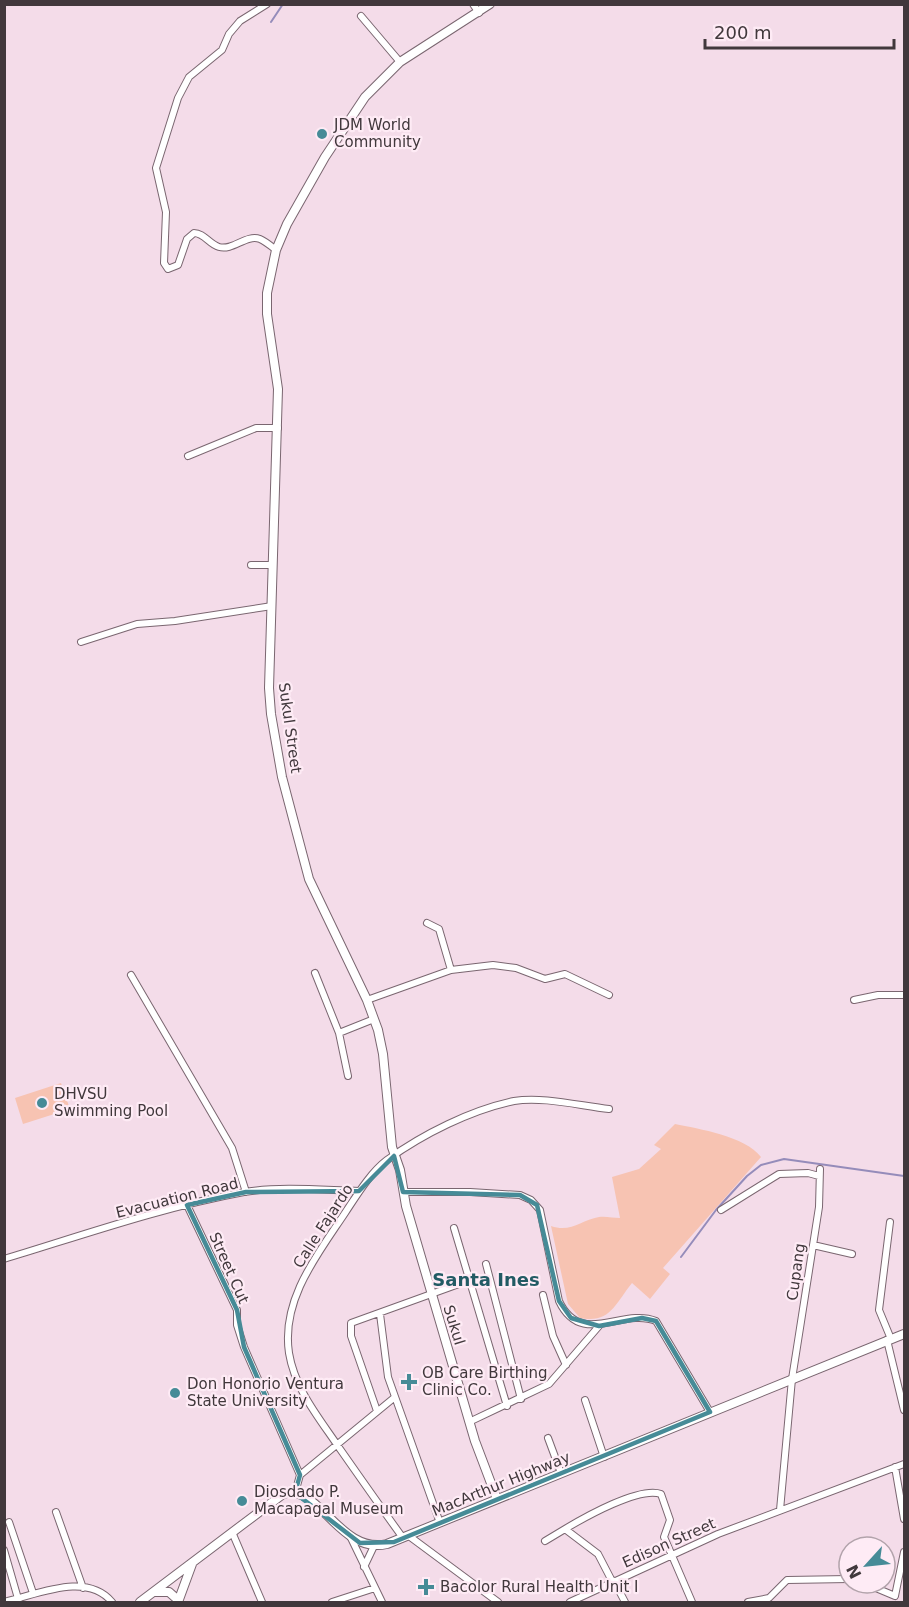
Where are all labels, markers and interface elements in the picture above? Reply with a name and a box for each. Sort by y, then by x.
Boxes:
scale bar [705,12,894,50]
text: 200 m [714,22,772,43]
place label: JDM World Community [333,116,421,151]
marker: JDM World Community [315,127,329,141]
street label: Sukul Street [275,682,305,775]
place label: DHVSU Swimming Pool [54,1085,168,1120]
marker: DHVSU Swimming Pool [35,1096,49,1110]
street label: Evacuation Road [114,1174,240,1222]
street label: Calle Fajardo [289,1181,357,1271]
street label: Street Cut [205,1230,253,1307]
street label: Cupang [783,1242,809,1302]
district label: Santa Ines [432,1269,540,1290]
street label: Sukul [439,1303,469,1347]
place label: OB Care Birthing Clinic Co. [422,1364,548,1399]
marker: OB Care Birthing Clinic Co. [400,1373,418,1391]
place label: Don Honorio Ventura State University [187,1375,344,1410]
marker: Don Honorio Ventura State University [168,1386,182,1400]
street label: MacArthur Highway [429,1448,573,1520]
place label: Diosdado P. Macapagal Museum [254,1483,404,1518]
marker: Diosdado P. Macapagal Museum [235,1494,249,1508]
street label: Edison Street [620,1514,718,1572]
north arrow [837,1535,897,1595]
text: N [843,1561,866,1582]
marker: Bacolor Rural Health Unit I [417,1578,435,1596]
place label: Bacolor Rural Health Unit I [440,1578,639,1596]

